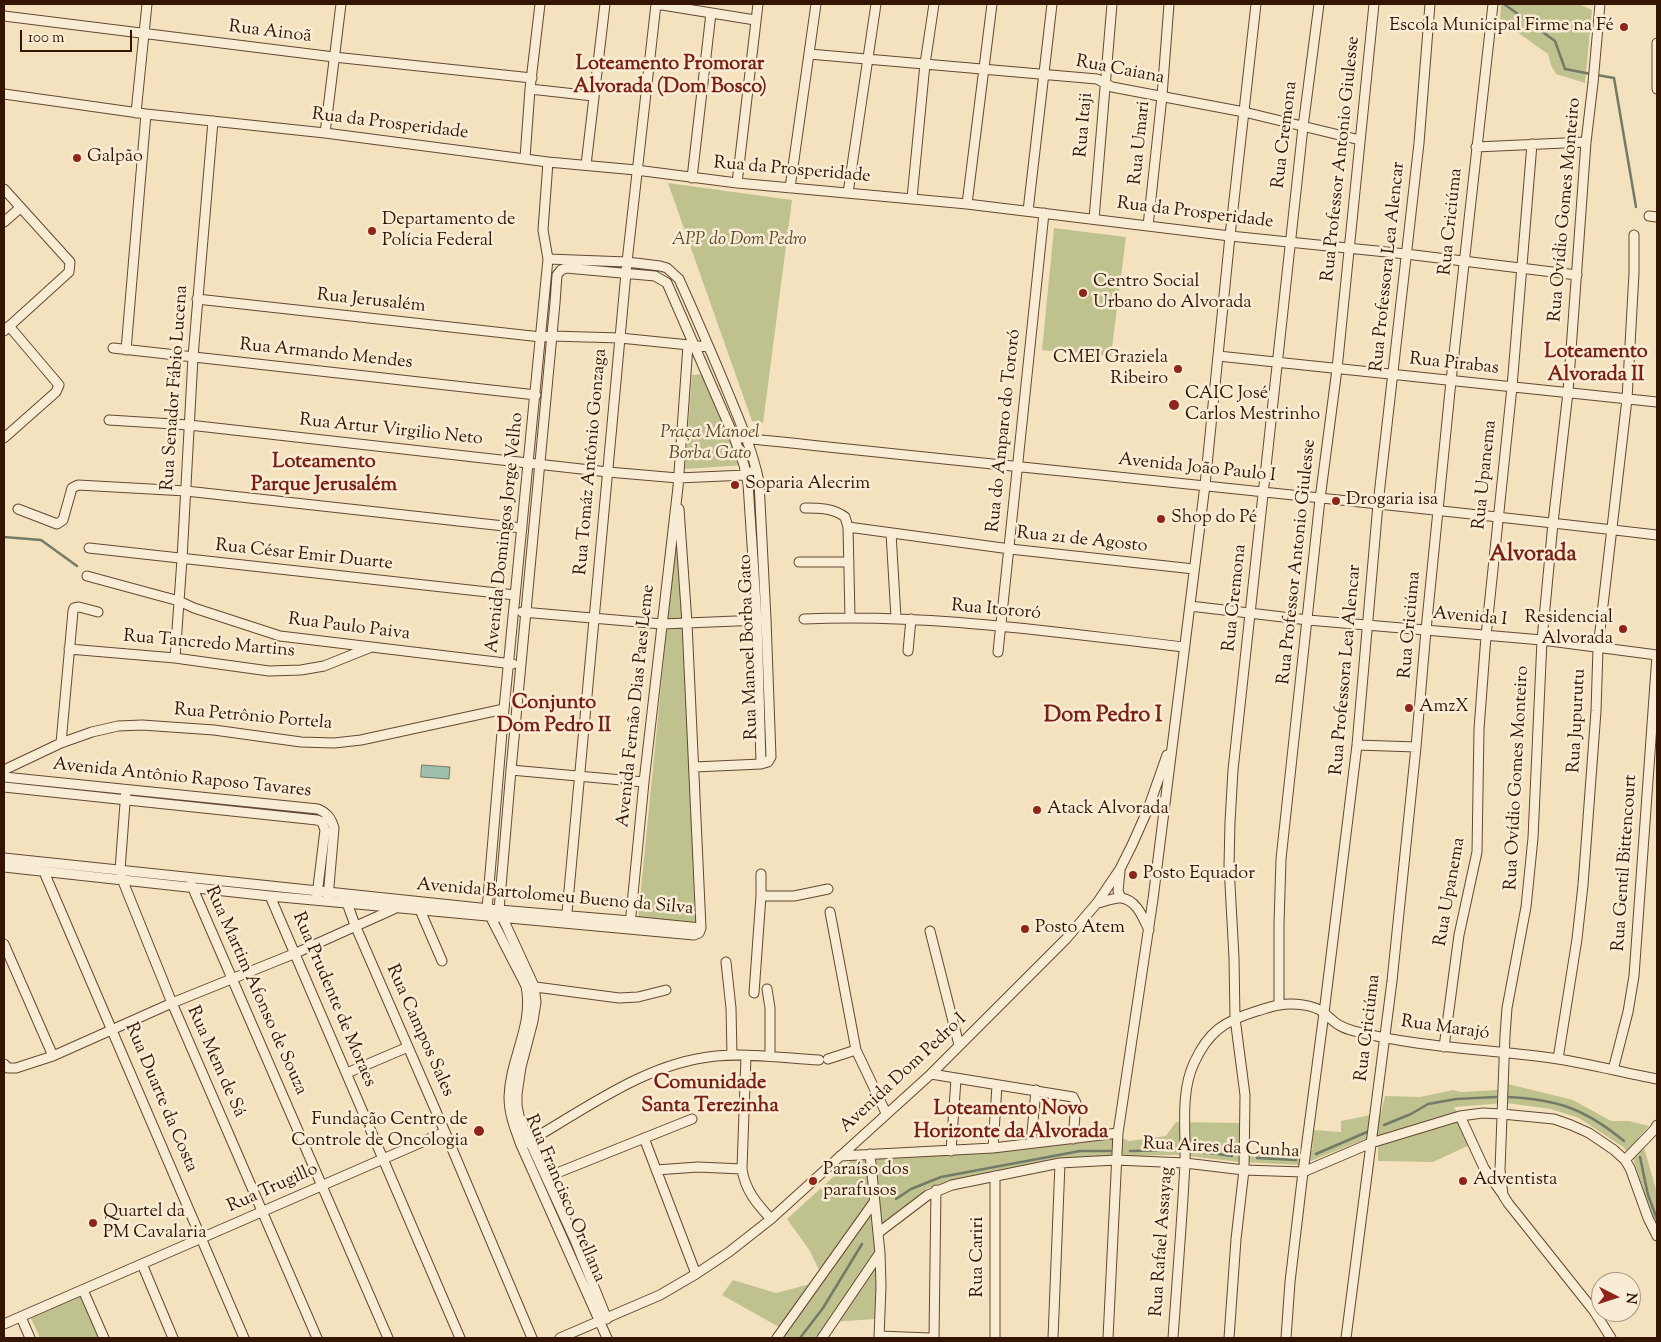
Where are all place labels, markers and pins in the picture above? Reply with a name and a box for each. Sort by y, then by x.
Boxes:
place label: Escola Municipal Firme na Fé [1389,16,1614,38]
marker: Escola Municipal Firme na Fé [1618,21,1630,33]
place label: Galpão [87,147,143,169]
marker: Galpão [71,152,83,164]
place label: Departamento de Polícia Federal [382,210,515,252]
marker: Departamento de Polícia Federal [366,225,378,237]
place label: Centro Social Urbano do Alvorada [1093,272,1252,314]
marker: Centro Social Urbano do Alvorada [1077,287,1089,299]
place label: CMEI Graziela Ribeiro [1053,348,1168,390]
marker: CMEI Graziela Ribeiro [1172,363,1184,375]
place label: CAIC José Carlos Mestrinho [1185,384,1320,426]
marker: CAIC José Carlos Mestrinho [1167,398,1181,412]
place label: Soparia Alecrim [745,474,870,496]
marker: Soparia Alecrim [729,479,741,491]
place label: Drogaria isa [1346,490,1438,512]
marker: Drogaria isa [1330,495,1342,507]
place label: Shop do Pé [1171,508,1257,530]
marker: Shop do Pé [1155,513,1167,525]
place label: Residencial Alvorada [1525,608,1613,650]
marker: Residencial Alvorada [1617,623,1629,635]
place label: AmzX [1419,697,1469,719]
marker: AmzX [1403,702,1415,714]
place label: Atack Alvorada [1047,799,1169,821]
marker: Atack Alvorada [1031,804,1043,816]
place label: Posto Equador [1143,864,1255,886]
marker: Posto Equador [1127,869,1139,881]
place label: Posto Atem [1035,918,1125,940]
marker: Posto Atem [1019,923,1031,935]
place label: Fundação Centro de Controle de Oncologia [291,1110,468,1152]
marker: Fundação Centro de Controle de Oncologia [472,1124,486,1138]
place label: Paraíso dos parafusos [823,1160,909,1202]
place label: Adventista [1473,1170,1557,1192]
marker: Paraíso dos parafusos [807,1175,819,1187]
marker: Adventista [1457,1175,1469,1187]
place label: Quartel da PM Cavalaria [103,1202,206,1244]
marker: Quartel da PM Cavalaria [87,1217,99,1229]

